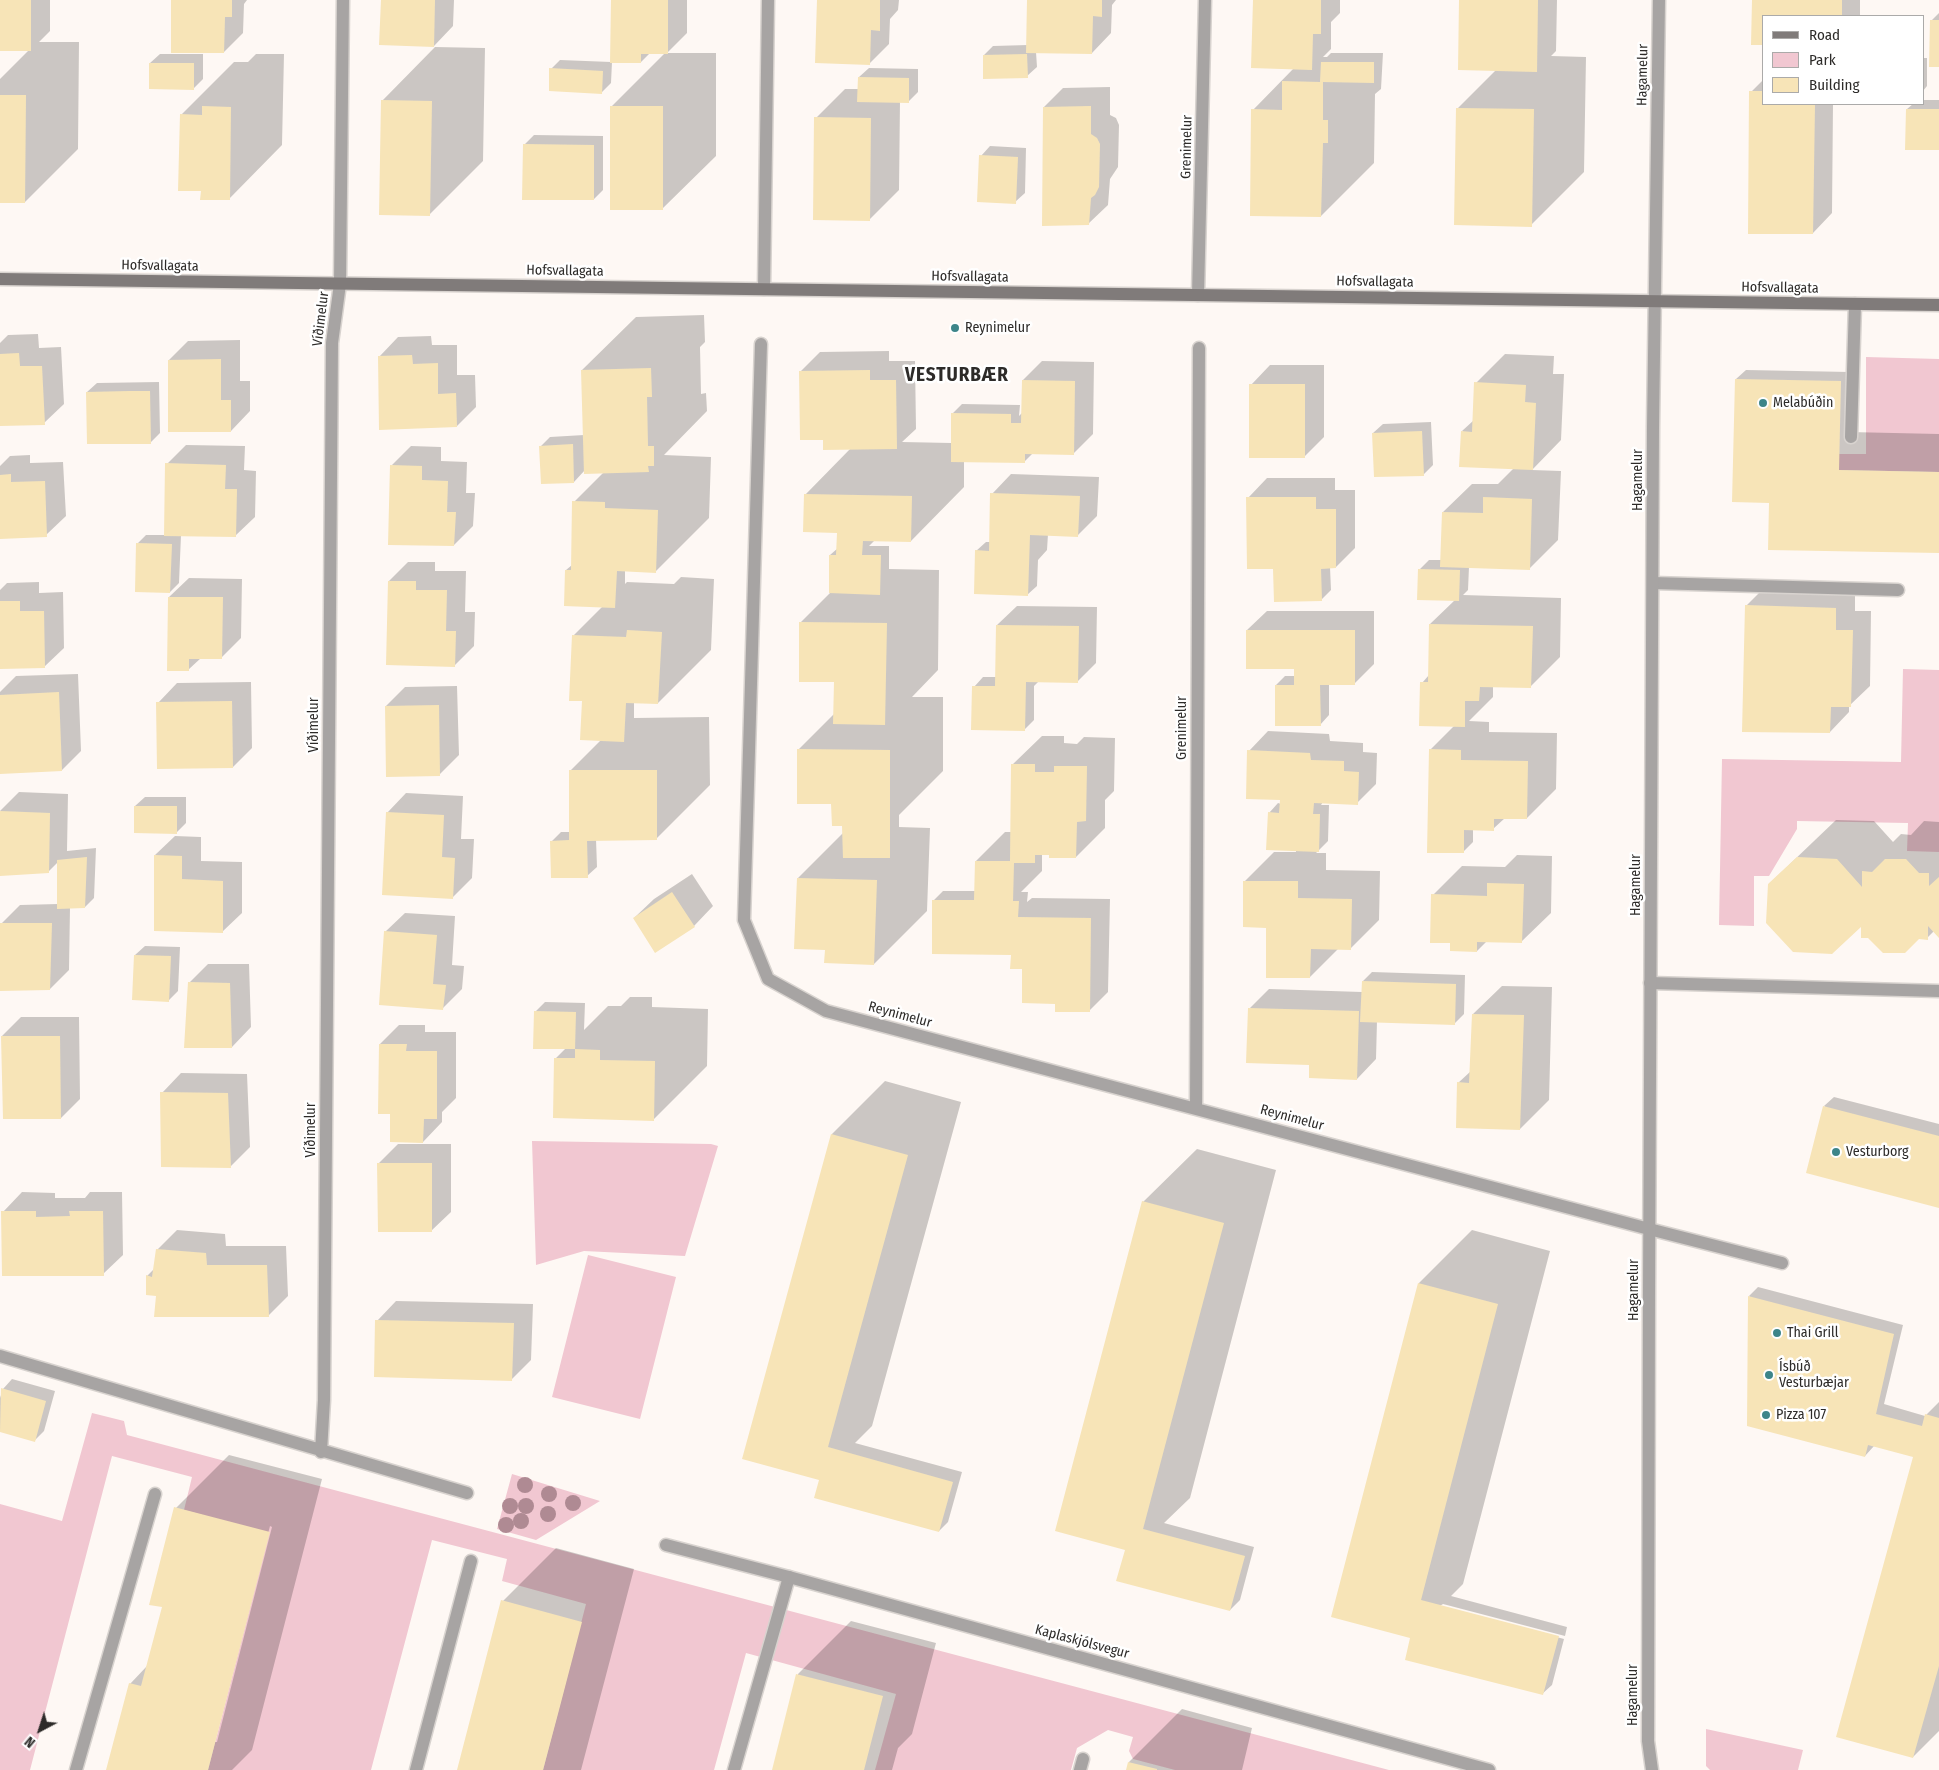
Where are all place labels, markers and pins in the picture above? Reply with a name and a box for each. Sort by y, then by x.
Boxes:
place label: Reynimelur [965,320,1030,336]
marker: Reynimelur [949,322,961,334]
place label: Melabúðin [1773,395,1833,411]
marker: Melabúðin [1757,397,1769,409]
place label: Vesturborg [1846,1144,1909,1160]
marker: Vesturborg [1830,1146,1842,1158]
place label: Thai Grill [1787,1325,1838,1341]
marker: Thai Grill [1771,1327,1783,1339]
place label: Ísbúð Vesturbæjar [1779,1359,1849,1391]
marker: Ísbúð Vesturbæjar [1763,1369,1775,1381]
place label: Pizza 107 [1776,1407,1826,1423]
marker: Pizza 107 [1760,1409,1772,1421]

